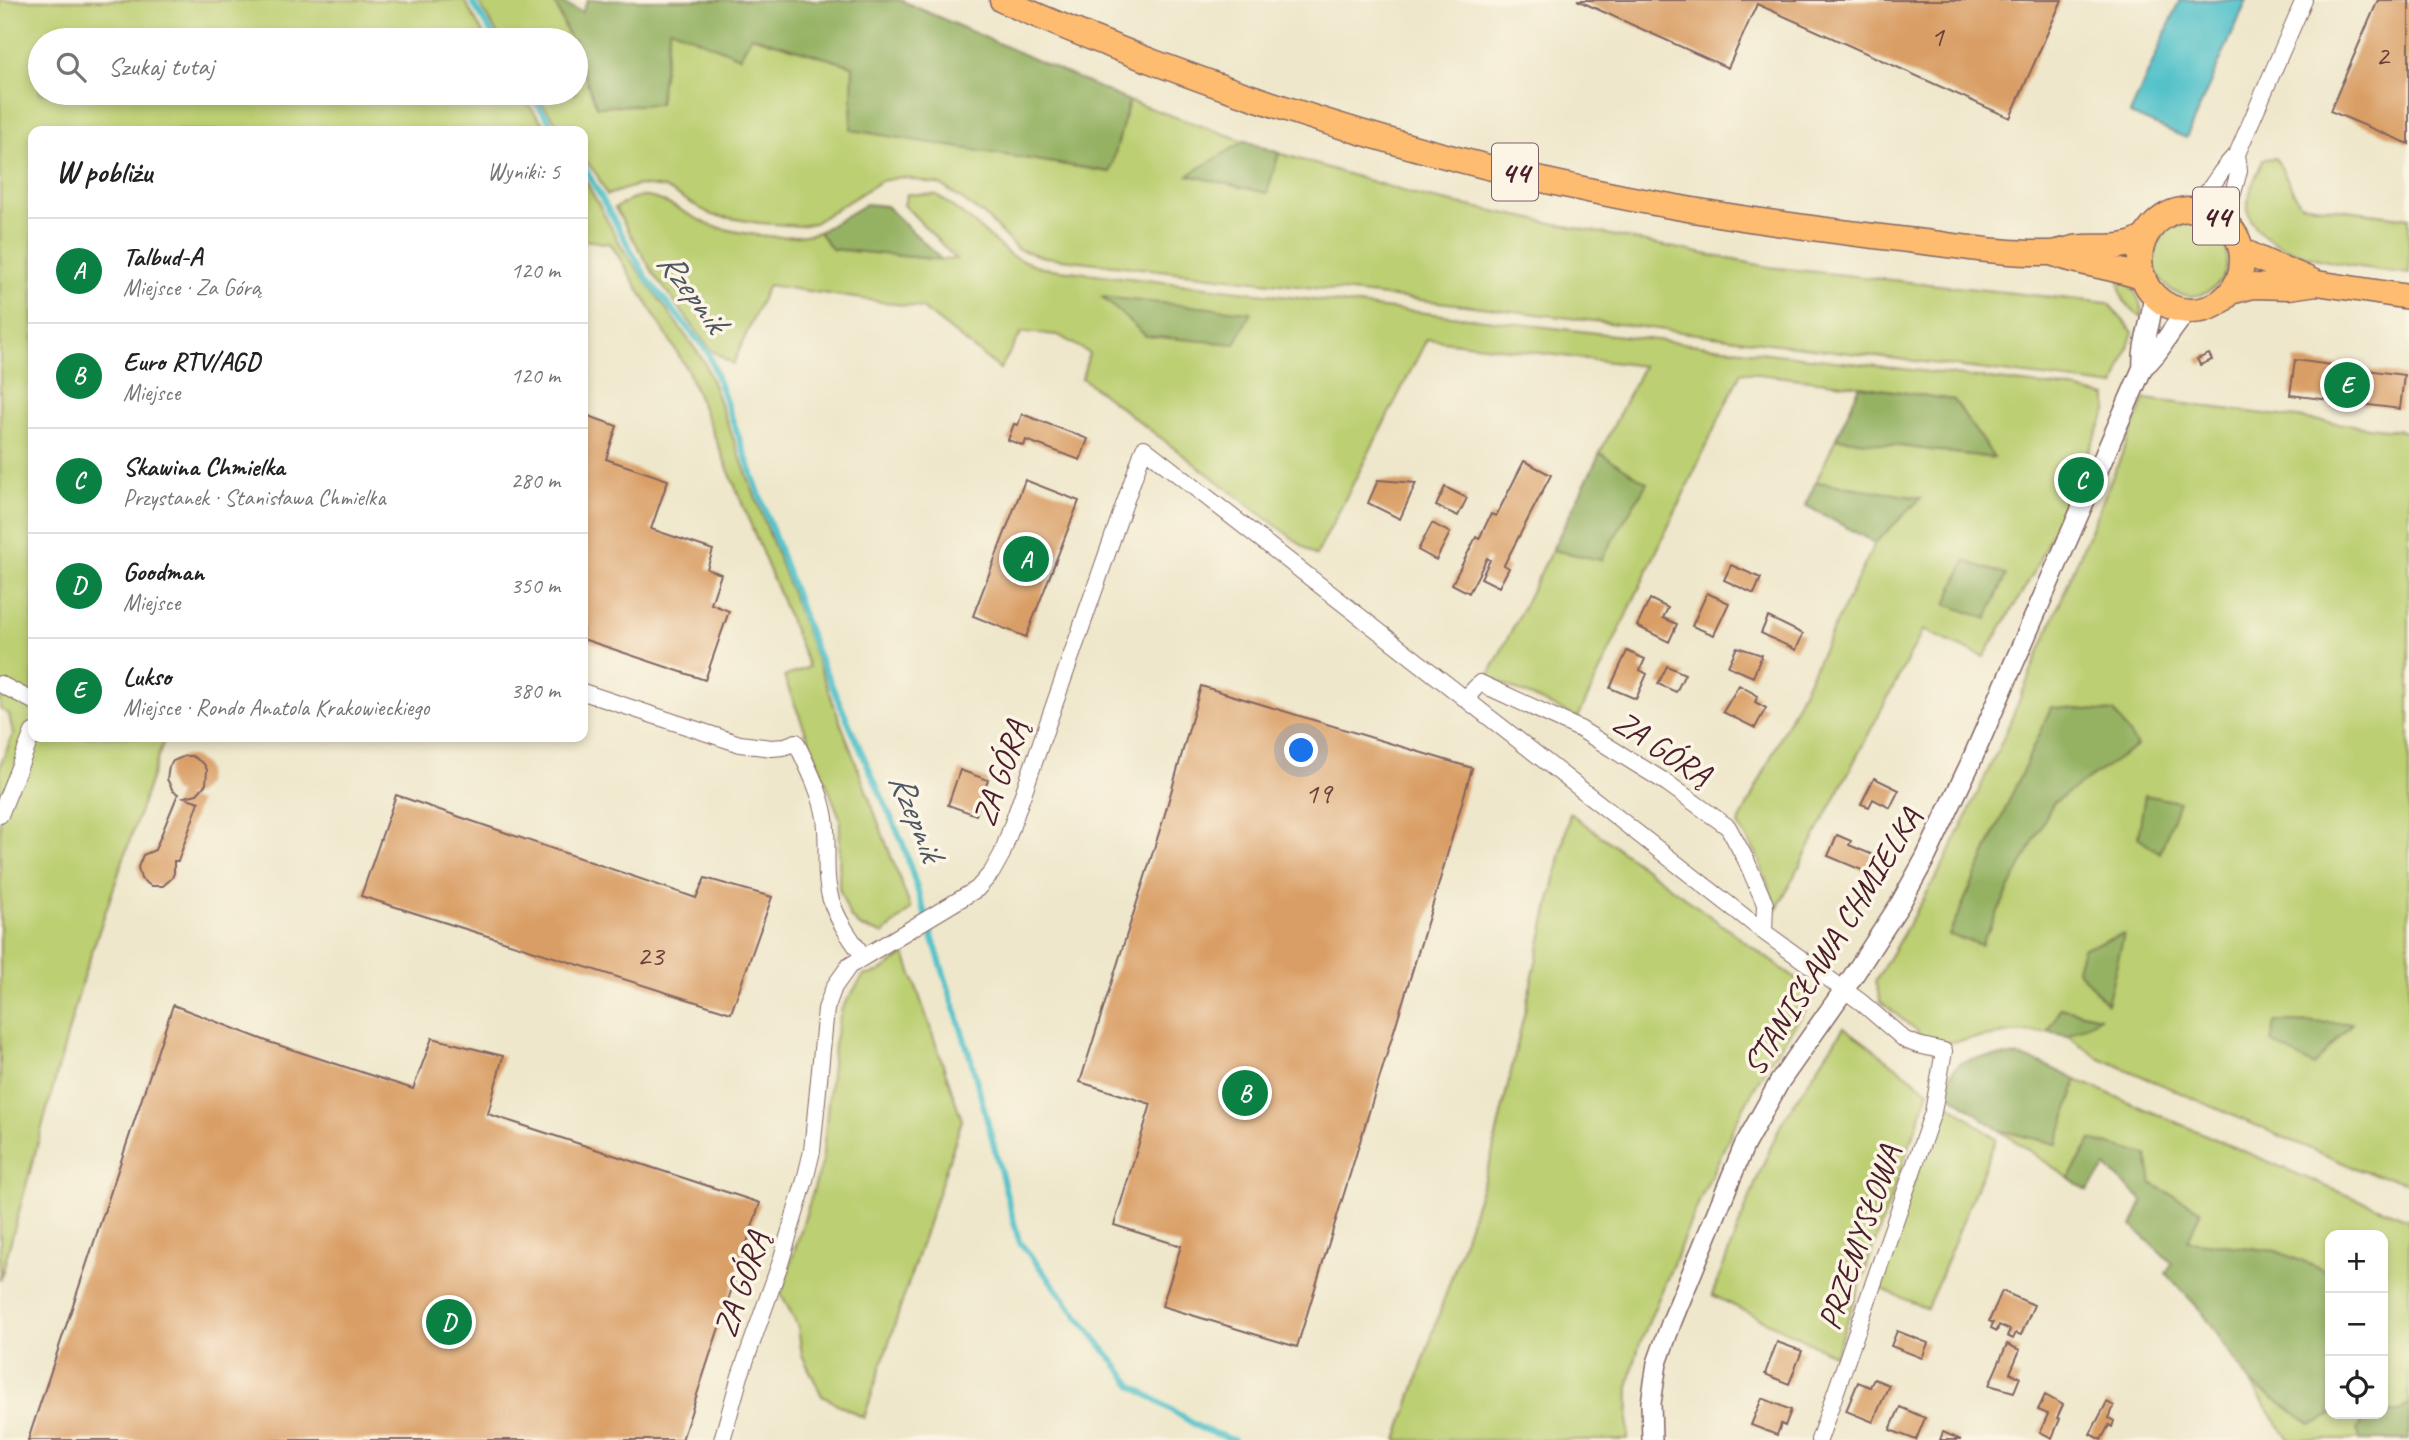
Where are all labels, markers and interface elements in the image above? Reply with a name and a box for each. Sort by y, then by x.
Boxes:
house number: 1 [1930,17,1945,55]
search box [28,28,588,105]
house number: 2 [2375,36,2391,74]
icon: search [52,48,90,86]
text: Szukaj tutaj [108,50,214,83]
road number: 44 [1492,144,1538,201]
text: W pobliżu [56,153,152,191]
text: Wyniki: 5 [487,157,560,186]
road number: 44 [2193,188,2239,244]
text: Talbud-A [123,240,202,273]
water label: Rzepnik [647,242,741,346]
text: A [73,256,85,285]
text: 120 m [511,256,560,285]
text: Miejsce · Za Górą [123,273,261,302]
text: Euro RTV/AGD [123,345,260,378]
pin: E [2324,359,2370,411]
text: B [73,361,85,390]
text: 120 m [511,361,560,390]
text: Miejsce [123,378,180,407]
text: Skawina Chmielka [123,450,285,483]
pin: C [2058,454,2104,506]
text: C [74,466,84,495]
text: 280 m [511,466,560,495]
text: Przystanek · Stanisława Chmielka [123,483,385,512]
pin: A [1003,533,1049,585]
text: Goodman [123,555,204,588]
text: D [72,571,86,600]
text: 350 m [511,571,560,600]
text: Miejsce [123,588,180,617]
text: Lukso [123,660,171,693]
text: E [73,676,85,705]
text: 380 m [511,676,560,705]
text: Miejsce · Rondo Anatola Krakowieckiego [123,693,429,722]
street label: ZA GÓRĄ [1606,701,1720,796]
street label: ZA GÓRĄ [962,714,1038,831]
your location [1284,733,1318,767]
water label: Rzepnik [879,766,957,872]
house number: 19 [1305,774,1334,812]
street label: STANISŁAWA CHMIELKA [1733,799,1932,1083]
house number: 23 [637,936,666,974]
pin: B [1222,1067,1268,1119]
street label: PRZEMYSŁOWA [1808,1138,1911,1335]
street label: ZA GÓRĄ [703,1225,779,1342]
map controls [2325,1230,2388,1419]
button: + [2325,1230,2388,1293]
button: − [2325,1293,2388,1356]
pin: D [426,1296,472,1348]
button: locate [2325,1356,2388,1419]

